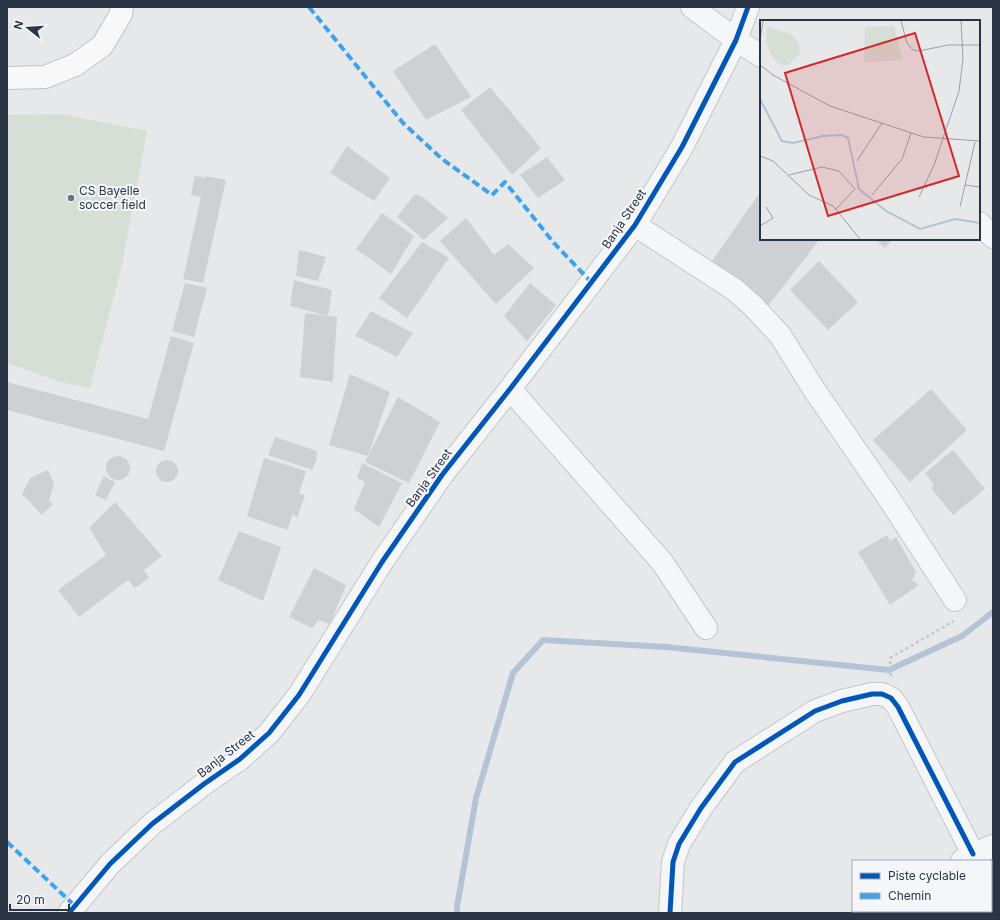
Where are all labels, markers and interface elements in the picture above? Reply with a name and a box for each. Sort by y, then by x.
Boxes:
north arrow [8,8,48,48]
text: N [11,19,26,31]
inset map [760,20,980,240]
place label: CS Bayelle soccer field [79,183,146,212]
street label: Banja Street [598,186,649,251]
marker: CS Bayelle soccer field [66,193,76,203]
street label: Banja Street [402,446,455,510]
street label: Banja Street [194,727,257,781]
legend [852,860,992,912]
text: Piste cyclable [888,868,966,883]
scale bar [10,886,69,912]
text: Chemin [888,888,931,903]
text: 20 m [16,892,45,907]

